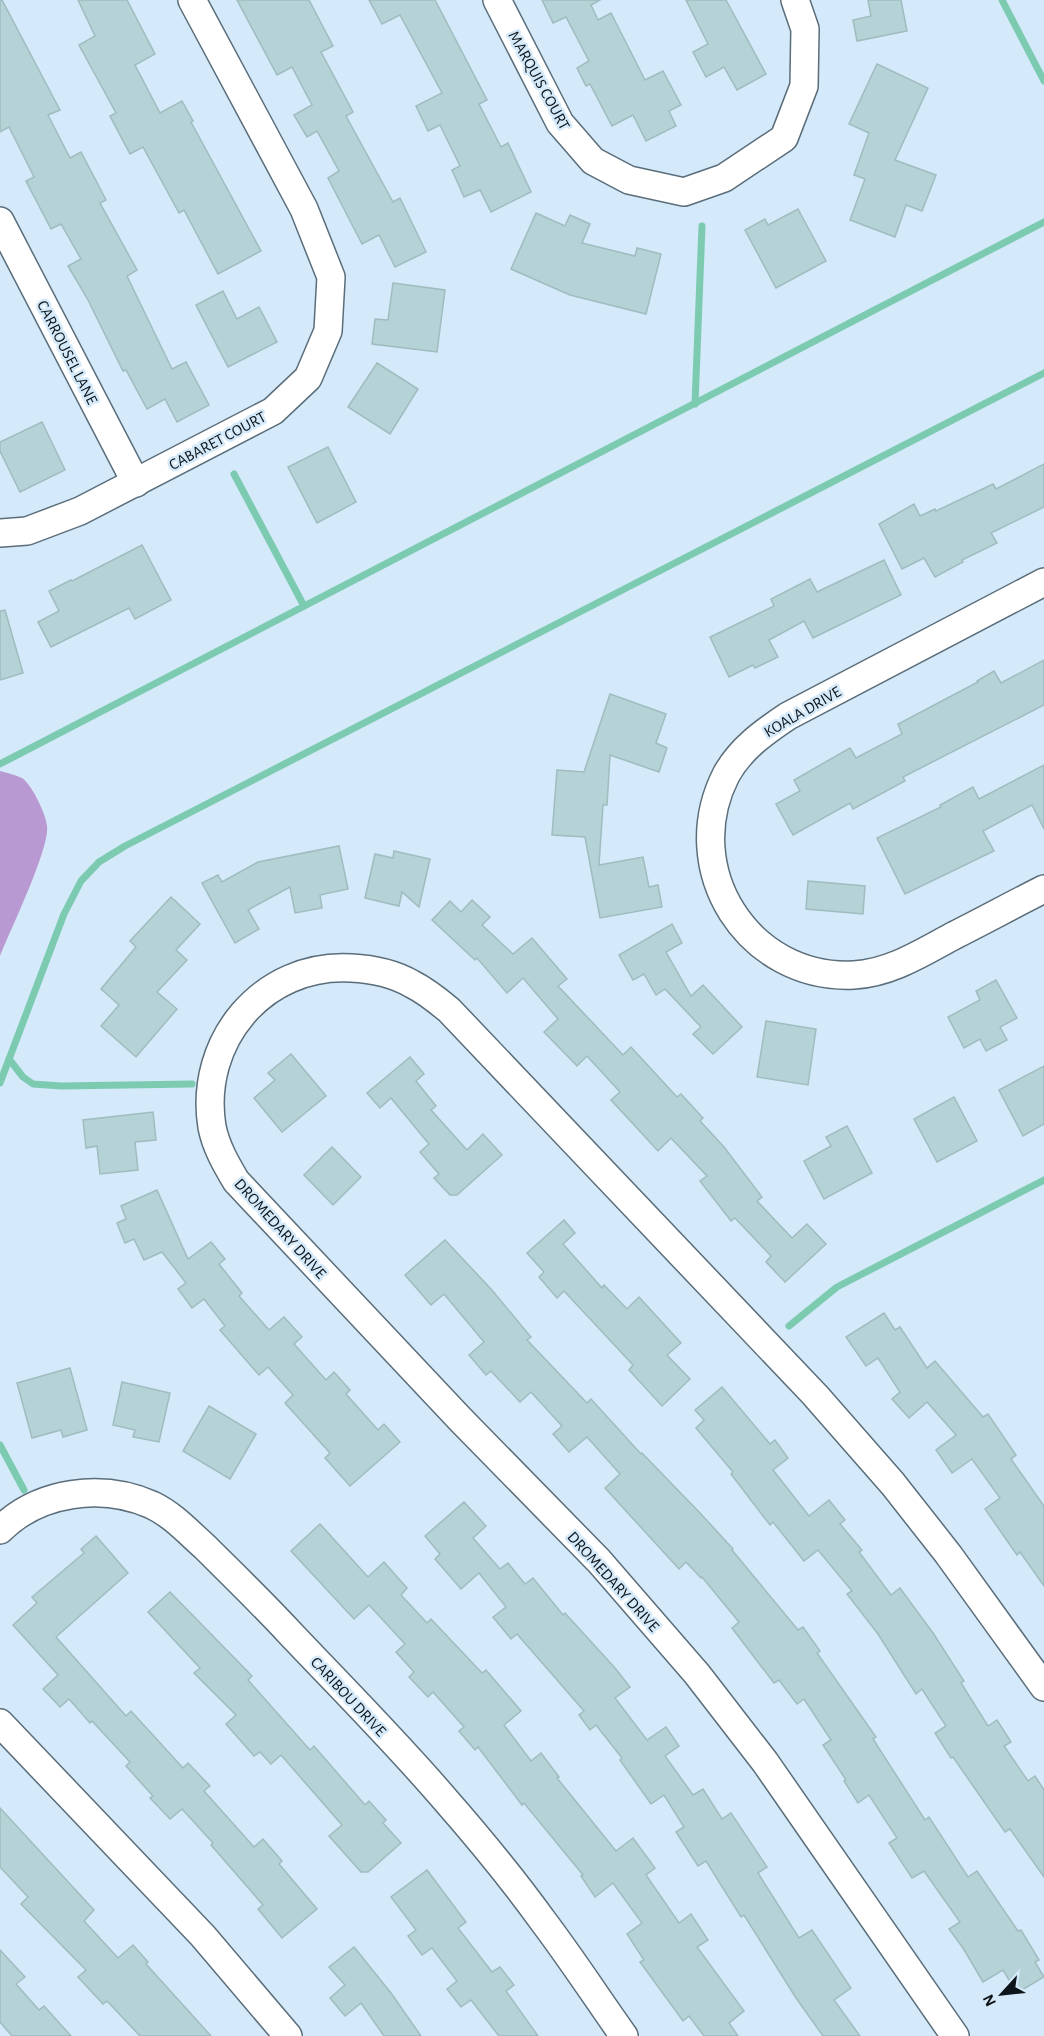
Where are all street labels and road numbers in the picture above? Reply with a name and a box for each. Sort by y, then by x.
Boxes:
street label: MARQUIS COURT [505,29,573,133]
street label: CARROUSEL LANE [34,298,100,407]
street label: CABARET COURT [166,409,269,473]
street label: KOALA DRIVE [761,683,844,740]
street label: DROMEDARY DRIVE [231,1176,329,1282]
street label: DROMEDARY DRIVE [564,1529,662,1635]
street label: CARIBOU DRIVE [308,1654,389,1740]

